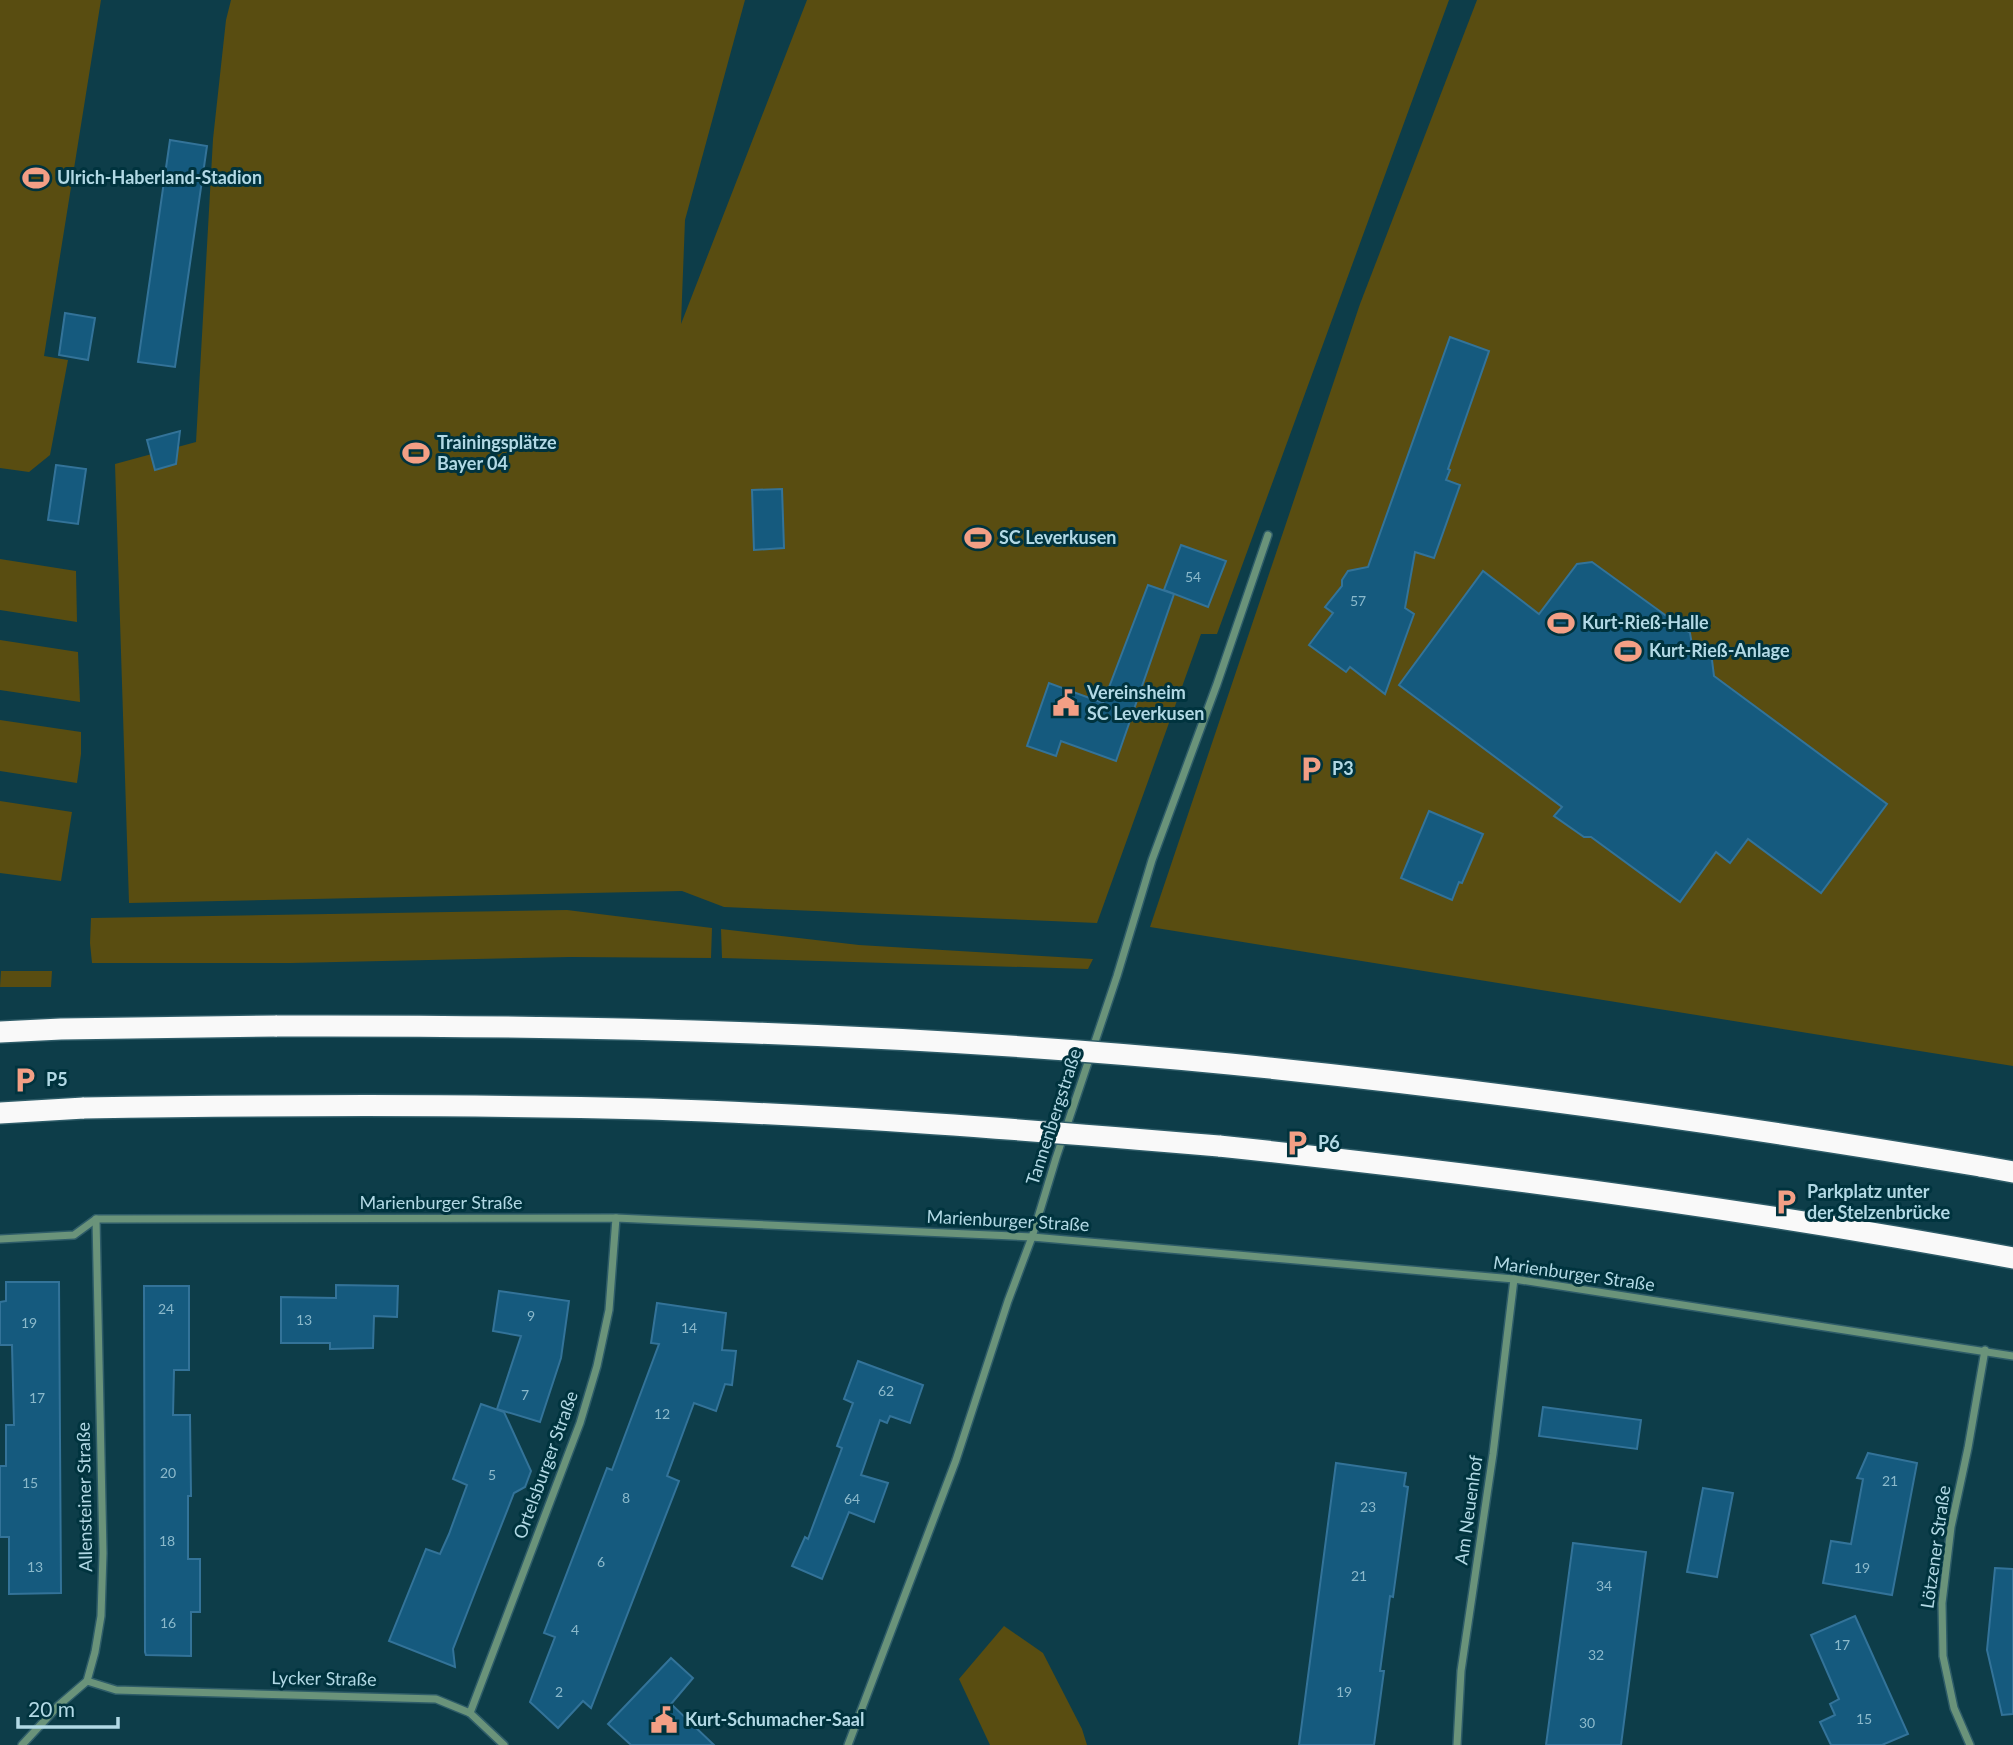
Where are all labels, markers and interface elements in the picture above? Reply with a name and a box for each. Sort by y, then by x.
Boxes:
sports icon: Ulrich-Haberland-Stadion [21,163,51,193]
place label: Ulrich-Haberland-Stadion [57,166,262,188]
place label: Trainingsplätze Bayer 04 [437,431,557,474]
sports icon: Trainingsplätze Bayer 04 [401,438,431,468]
sports icon: SC Leverkusen [963,523,993,553]
place label: SC Leverkusen [999,526,1116,548]
house number: 54 [1185,568,1201,585]
house number: 57 [1350,592,1366,609]
sports icon: Kurt-Rieß-Halle [1546,608,1576,638]
place label: Kurt-Rieß-Halle [1582,611,1709,633]
sports icon: Kurt-Rieß-Anlage [1613,636,1643,666]
place label: Kurt-Rieß-Anlage [1649,639,1790,661]
place label: Vereinsheim SC Leverkusen [1086,681,1204,724]
public building icon: Vereinsheim SC Leverkusen [1051,688,1081,718]
parking icon: P3 [1296,754,1326,784]
place label: P3 [1332,757,1354,779]
street label: Tannenbergstraße [1021,1046,1085,1188]
parking icon: P5 [10,1065,40,1095]
place label: P5 [46,1068,68,1090]
parking icon: P6 [1282,1128,1312,1158]
place label: P6 [1318,1131,1340,1153]
place label: Parkplatz unter der Stelzenbrücke [1807,1180,1951,1223]
parking icon: Parkplatz unter der Stelzenbrücke [1771,1187,1801,1217]
street label: Marienburger Straße [360,1191,522,1213]
street label: Marienburger Straße [926,1205,1090,1235]
street label: Marienburger Straße [1492,1251,1656,1295]
house number: 24 [158,1300,174,1317]
house number: 9 [527,1307,535,1324]
house number: 13 [296,1311,312,1328]
house number: 19 [21,1314,37,1331]
house number: 14 [681,1319,697,1336]
house number: 62 [878,1382,894,1399]
house number: 7 [521,1386,529,1403]
street label: Ortelsburger Straße [508,1388,582,1542]
house number: 17 [29,1389,45,1406]
house number: 12 [654,1405,670,1422]
street label: Allensteiner Straße [72,1422,96,1572]
street label: Am Neuenhof [1449,1453,1487,1566]
house number: 20 [160,1464,176,1481]
house number: 5 [488,1466,496,1483]
house number: 21 [1882,1472,1898,1489]
house number: 15 [22,1474,38,1491]
street label: Lötzener Straße [1915,1484,1955,1610]
house number: 8 [622,1489,630,1506]
house number: 64 [844,1490,860,1507]
house number: 23 [1360,1498,1376,1515]
house number: 18 [159,1532,175,1549]
house number: 6 [597,1553,605,1570]
house number: 13 [27,1558,43,1575]
house number: 19 [1854,1559,1870,1576]
house number: 21 [1351,1567,1367,1584]
house number: 34 [1596,1577,1612,1594]
house number: 16 [160,1614,176,1631]
house number: 4 [571,1621,579,1638]
house number: 17 [1834,1636,1850,1653]
house number: 32 [1588,1646,1604,1663]
street label: Lycker Straße [271,1666,377,1690]
house number: 2 [555,1683,563,1700]
house number: 19 [1336,1683,1352,1700]
scale bar [18,1686,117,1730]
text: 20 m [28,1696,75,1721]
public building icon: Kurt-Schumacher-Saal [649,1705,679,1735]
place label: Kurt-Schumacher-Saal [685,1708,864,1730]
house number: 15 [1856,1710,1872,1727]
house number: 30 [1579,1714,1595,1731]

